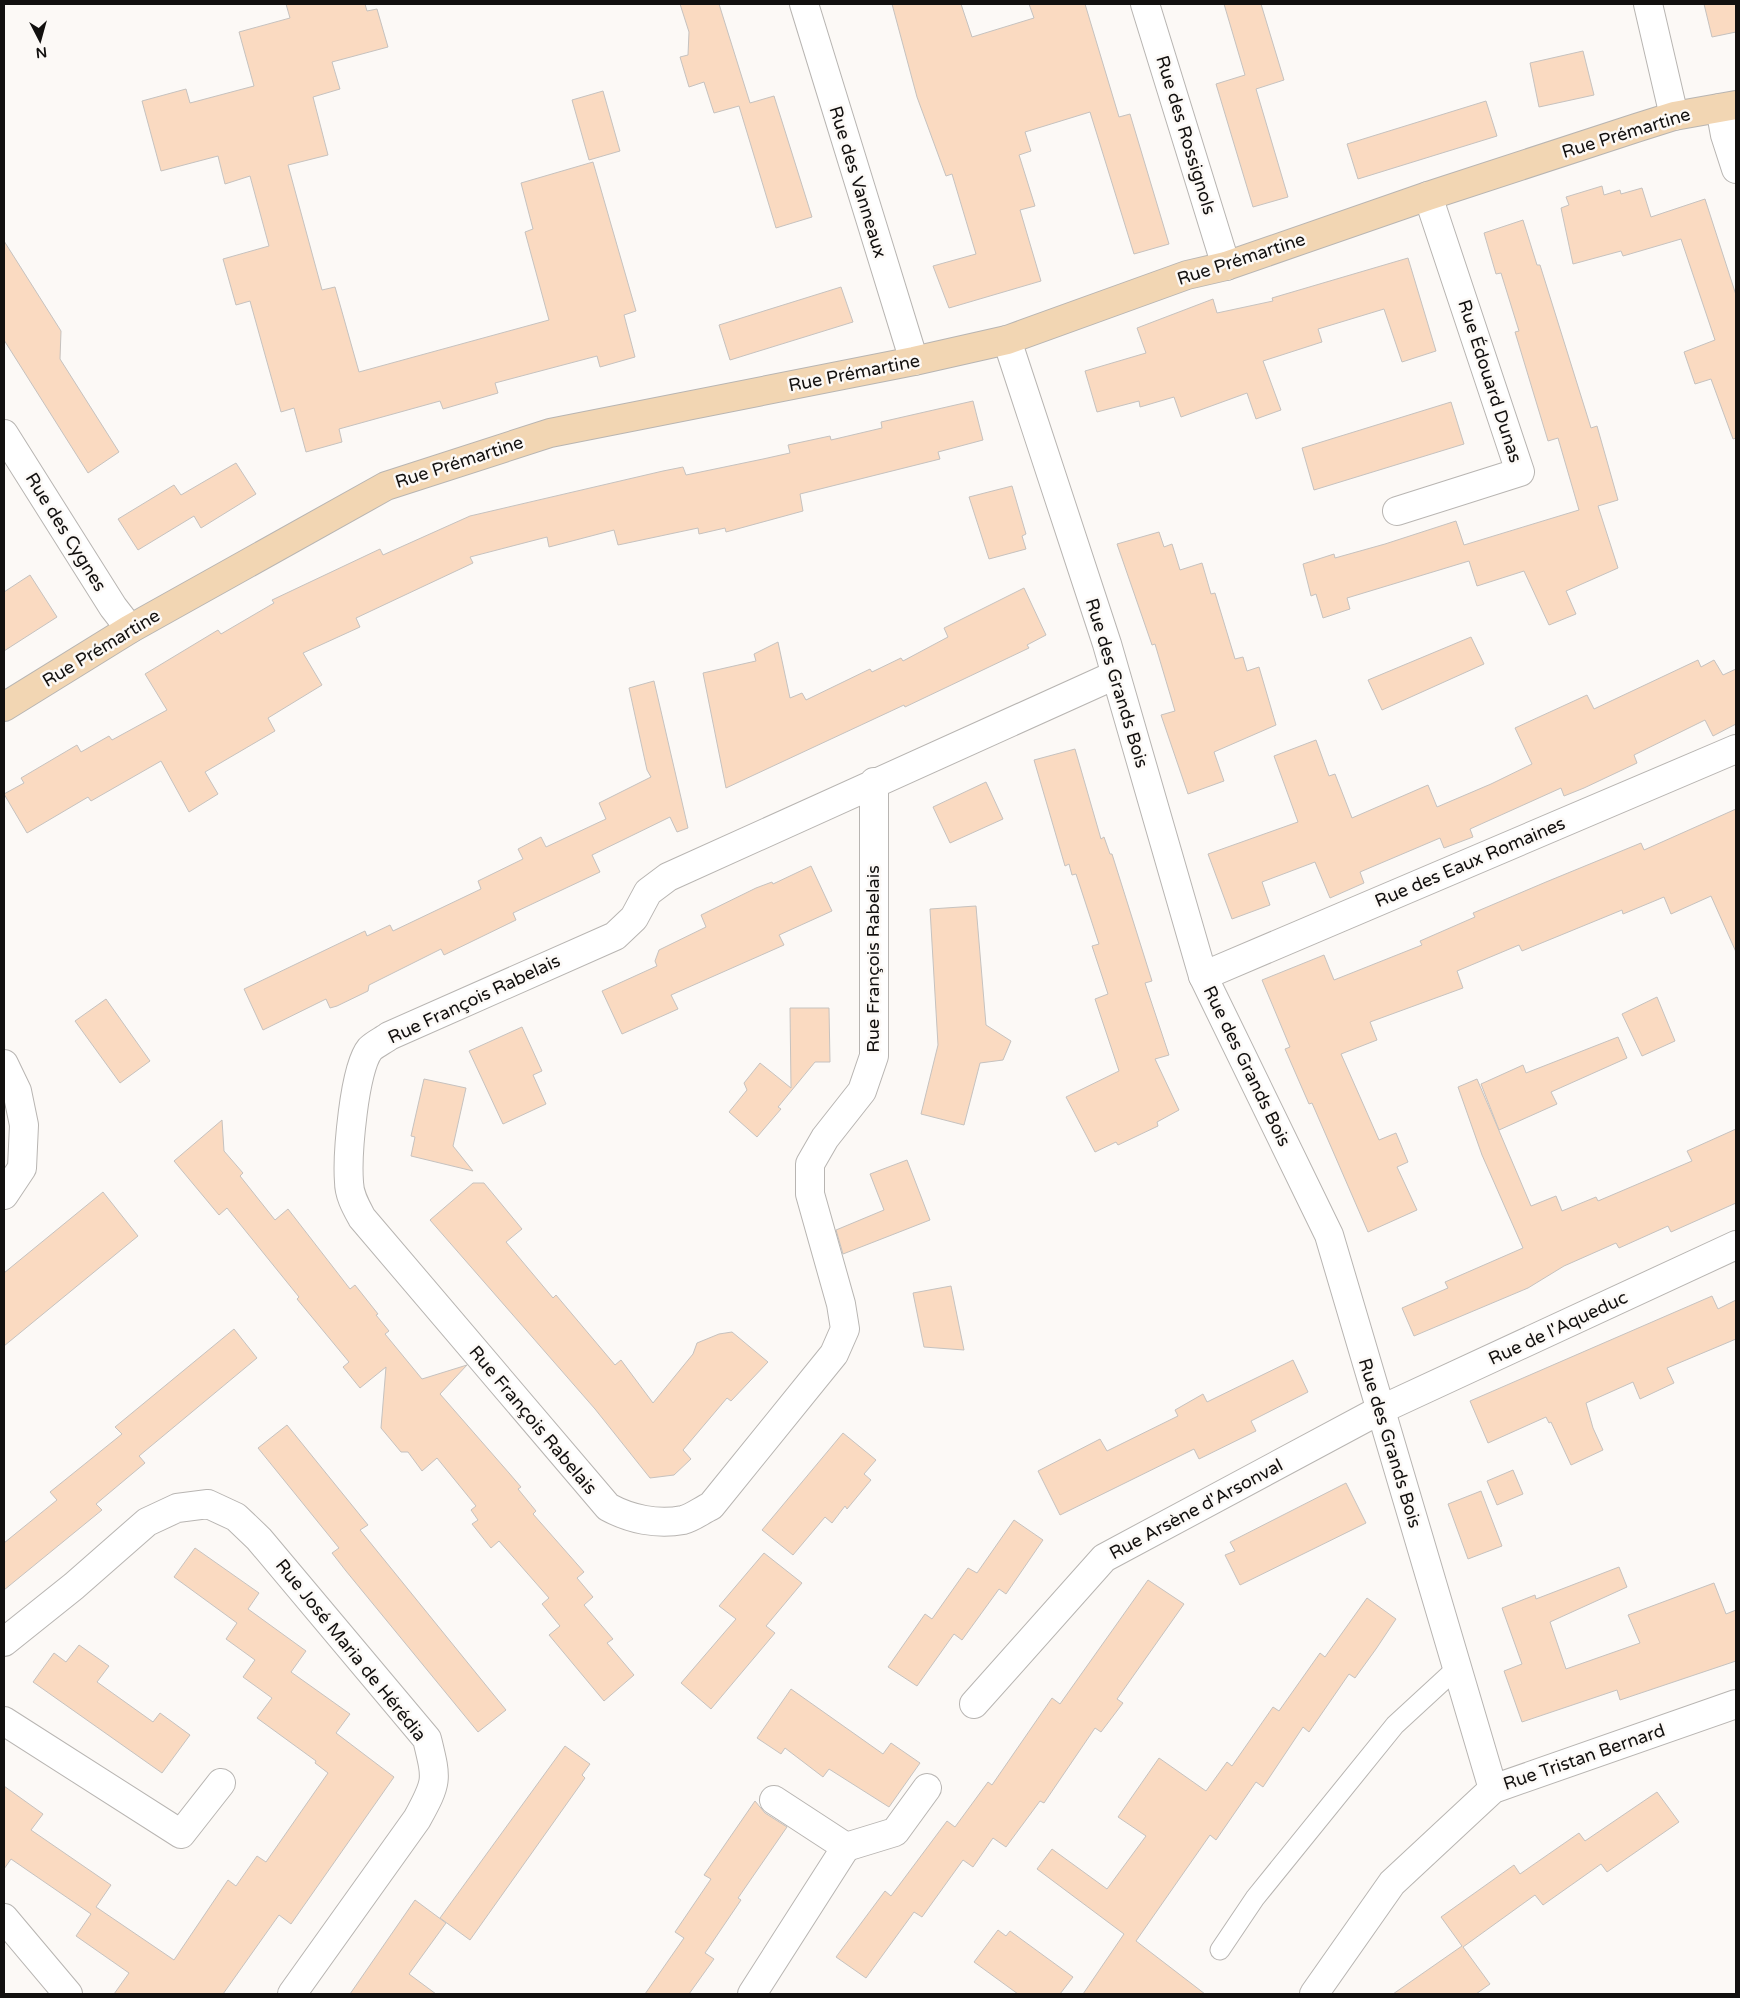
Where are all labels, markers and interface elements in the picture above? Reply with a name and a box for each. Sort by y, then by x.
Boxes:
north arrow [15,15,65,65]
text: N [35,43,48,61]
street label: Rue des Rossignols [1151,53,1221,217]
street label: Rue des Vanneaux [824,103,892,261]
street label: Rue Prémartine [1559,103,1693,163]
street label: Rue Prémartine [1174,228,1308,290]
street label: Rue Édouard Dunas [1453,297,1527,465]
street label: Rue Prémartine [786,349,922,397]
street label: Rue Prémartine [392,431,526,493]
street label: Rue des Cygnes [21,469,111,595]
street label: Rue des Grands Bois [1081,596,1153,770]
street label: Rue Prémartine [38,604,164,692]
street label: Rue des Eaux Romaines [1371,812,1569,912]
street label: Rue François Rabelais [862,865,884,1053]
street label: Rue François Rabelais [384,949,564,1049]
street label: Rue des Grands Bois [1198,982,1296,1150]
street label: Rue de l'Aqueduc [1485,1286,1631,1370]
street label: Rue François Rabelais [464,1341,602,1499]
street label: Rue des Grands Bois [1354,1356,1426,1530]
street label: Rue Arsène d'Arsonval [1105,1454,1287,1564]
street label: Rue José Maria de Hérédia [271,1555,431,1745]
street label: Rue Tristan Bernard [1500,1719,1668,1795]

